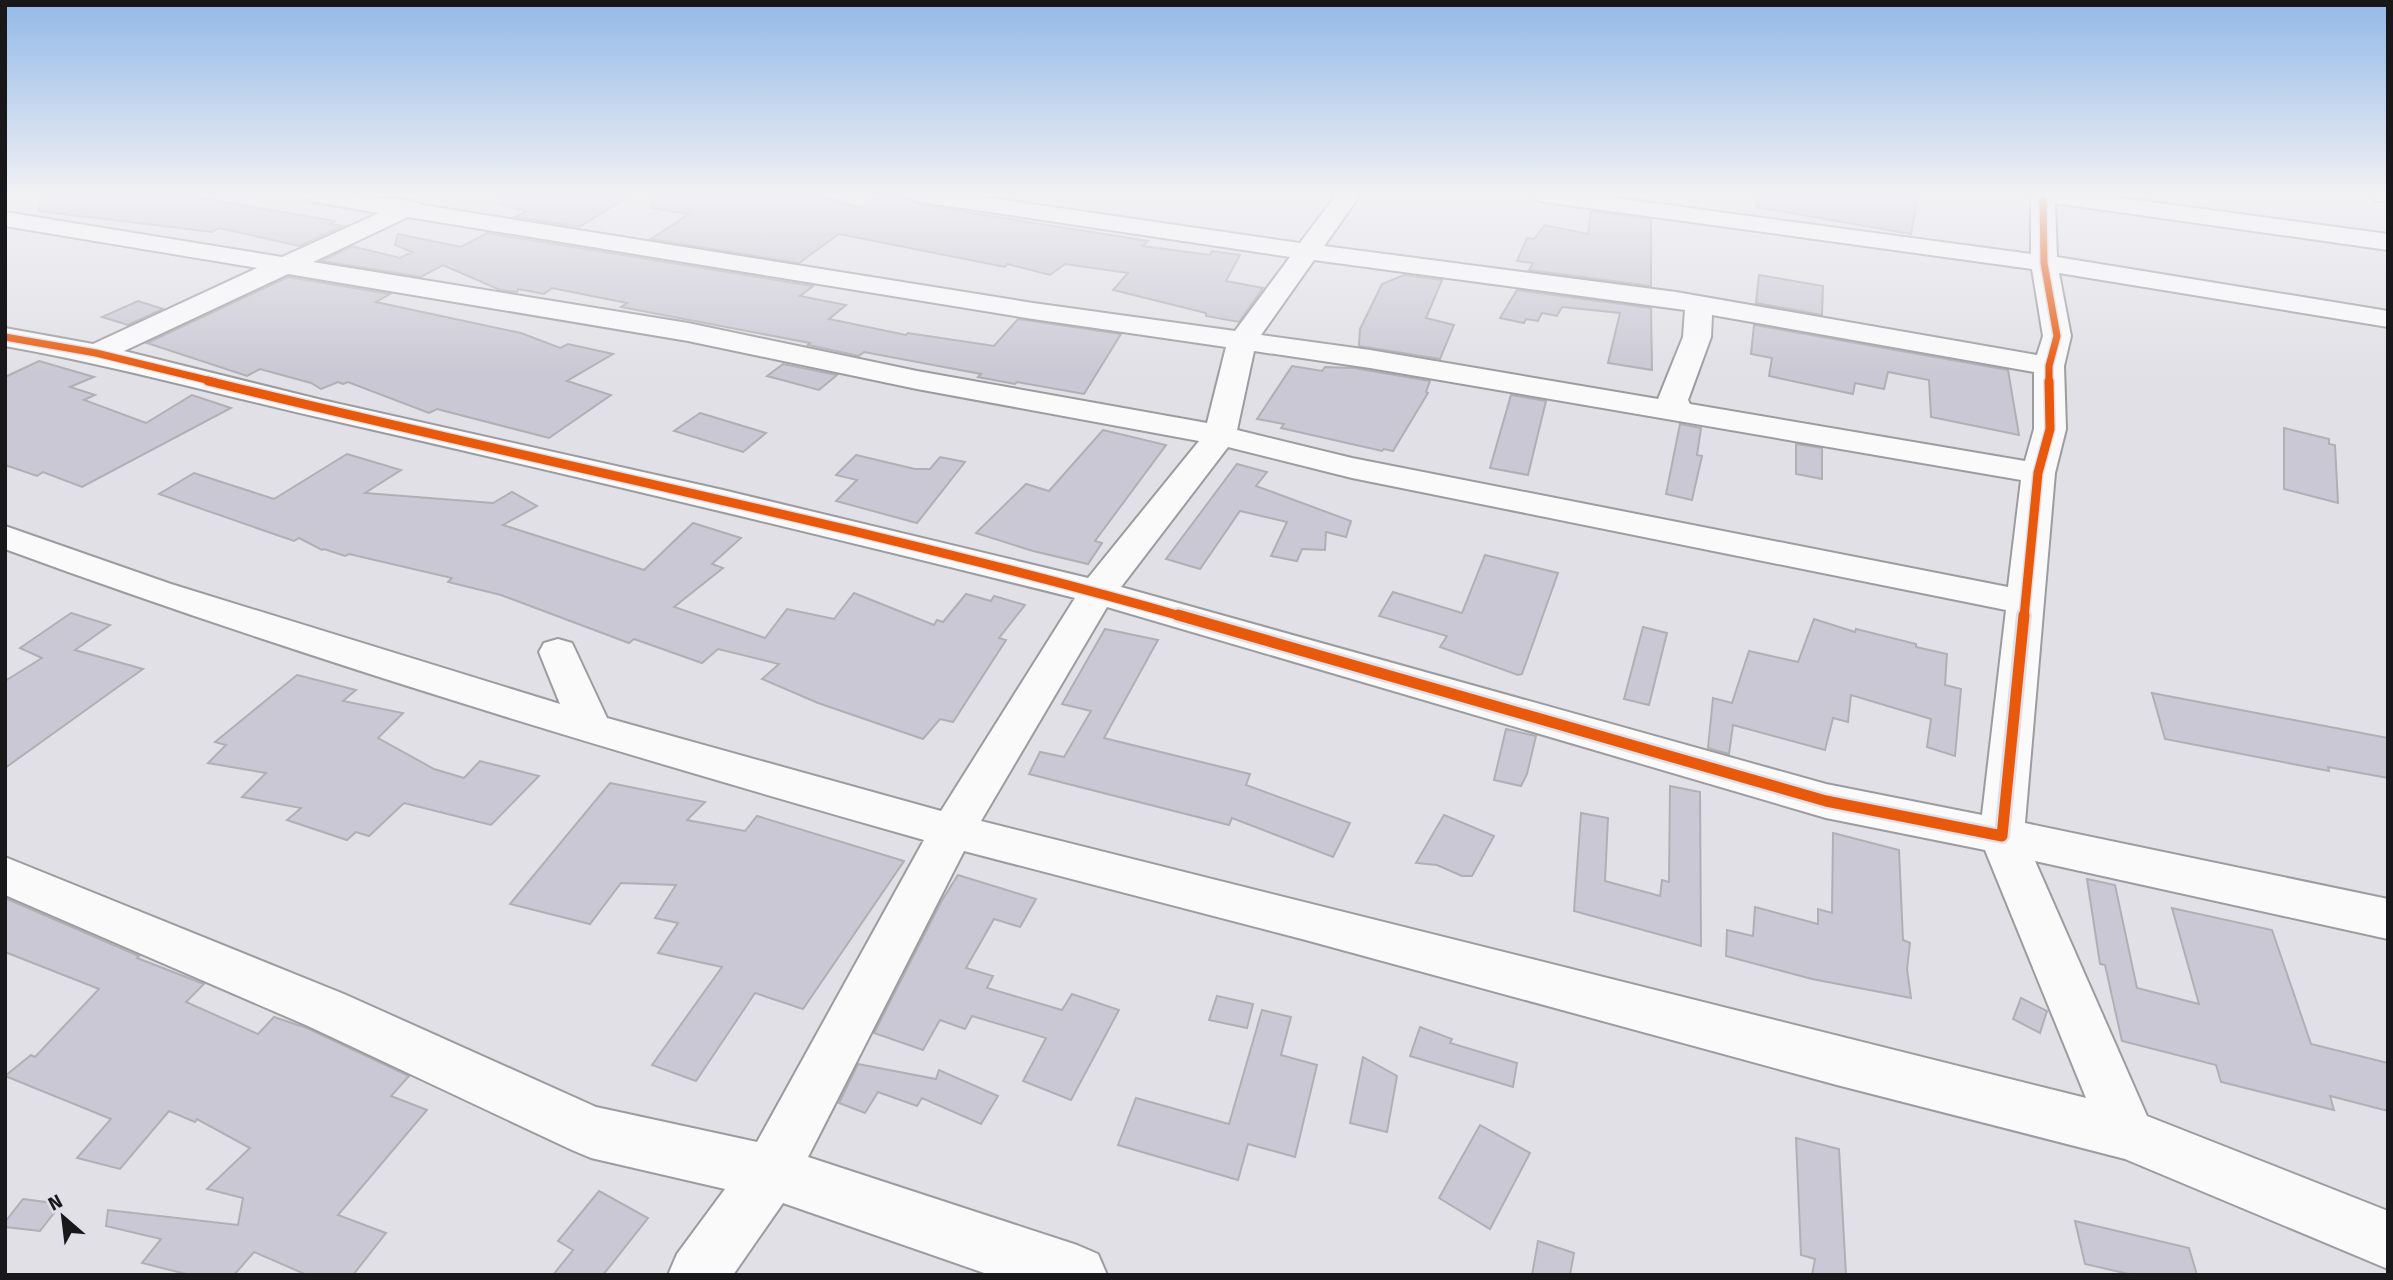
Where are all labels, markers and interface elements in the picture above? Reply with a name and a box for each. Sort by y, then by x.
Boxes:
north arrow [28,1182,98,1252]
text: N [44,1189,66,1216]

